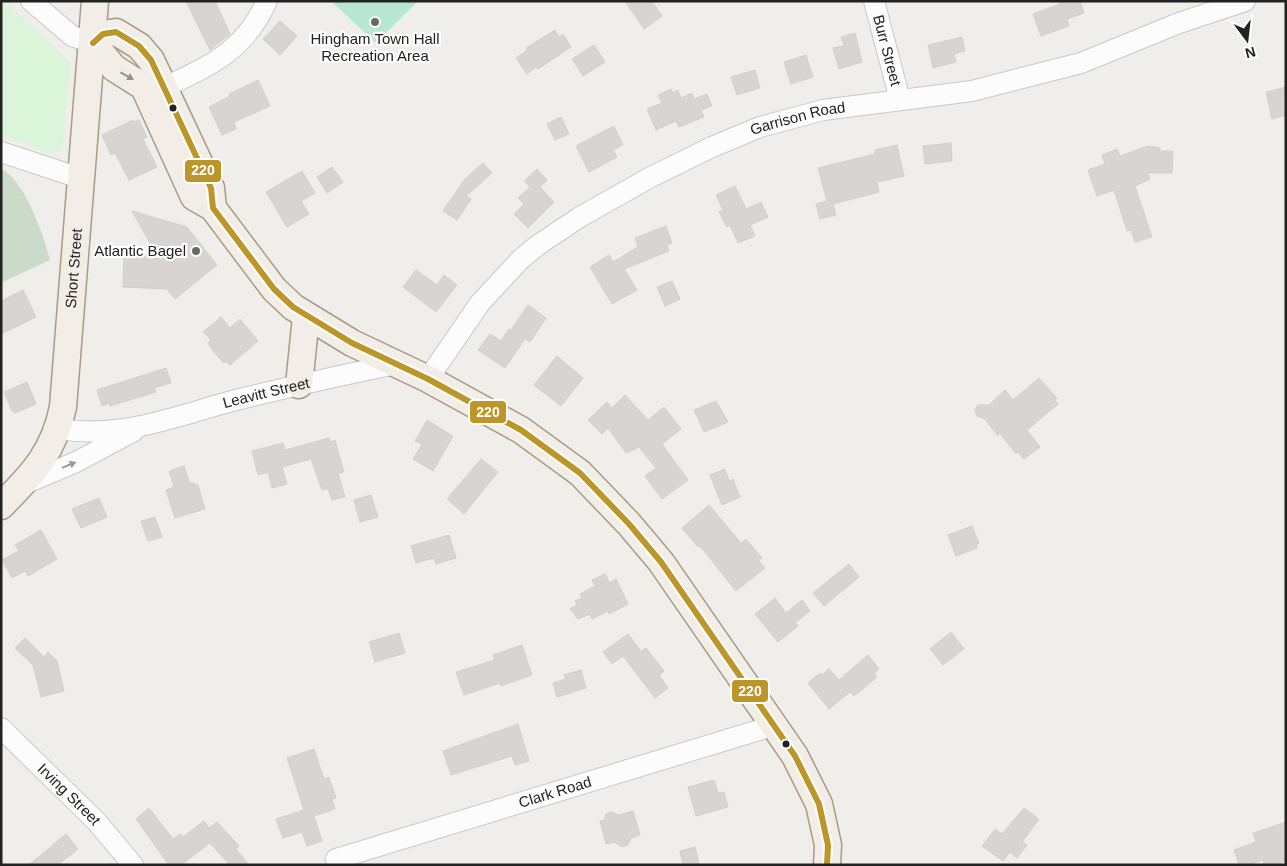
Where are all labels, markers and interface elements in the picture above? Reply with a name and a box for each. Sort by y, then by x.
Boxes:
street label: Burr Street [870,13,905,88]
north arrow [1222,15,1272,65]
marker: Hingham Town Hall Recreation Area [369,16,381,28]
place label: Hingham Town Hall Recreation Area [311,30,439,64]
text: N [1243,44,1257,62]
one-way arrow [120,72,135,80]
street label: Garrison Road [747,98,846,138]
unlabelled marker [168,103,178,113]
line badge: 220 [184,159,222,183]
text: 220 [191,162,215,178]
street label: Short Street [62,227,85,309]
place label: Atlantic Bagel [94,242,186,259]
marker: Atlantic Bagel [190,245,202,257]
street label: Leavitt Street [221,374,312,411]
line badge: 220 [469,400,507,424]
text: 220 [476,404,500,420]
one-way arrow [62,461,77,469]
line badge: 220 [731,679,769,703]
text: 220 [738,683,762,699]
unlabelled marker [781,739,791,749]
street label: Irving Street [34,760,105,829]
street label: Clark Road [517,773,593,811]

